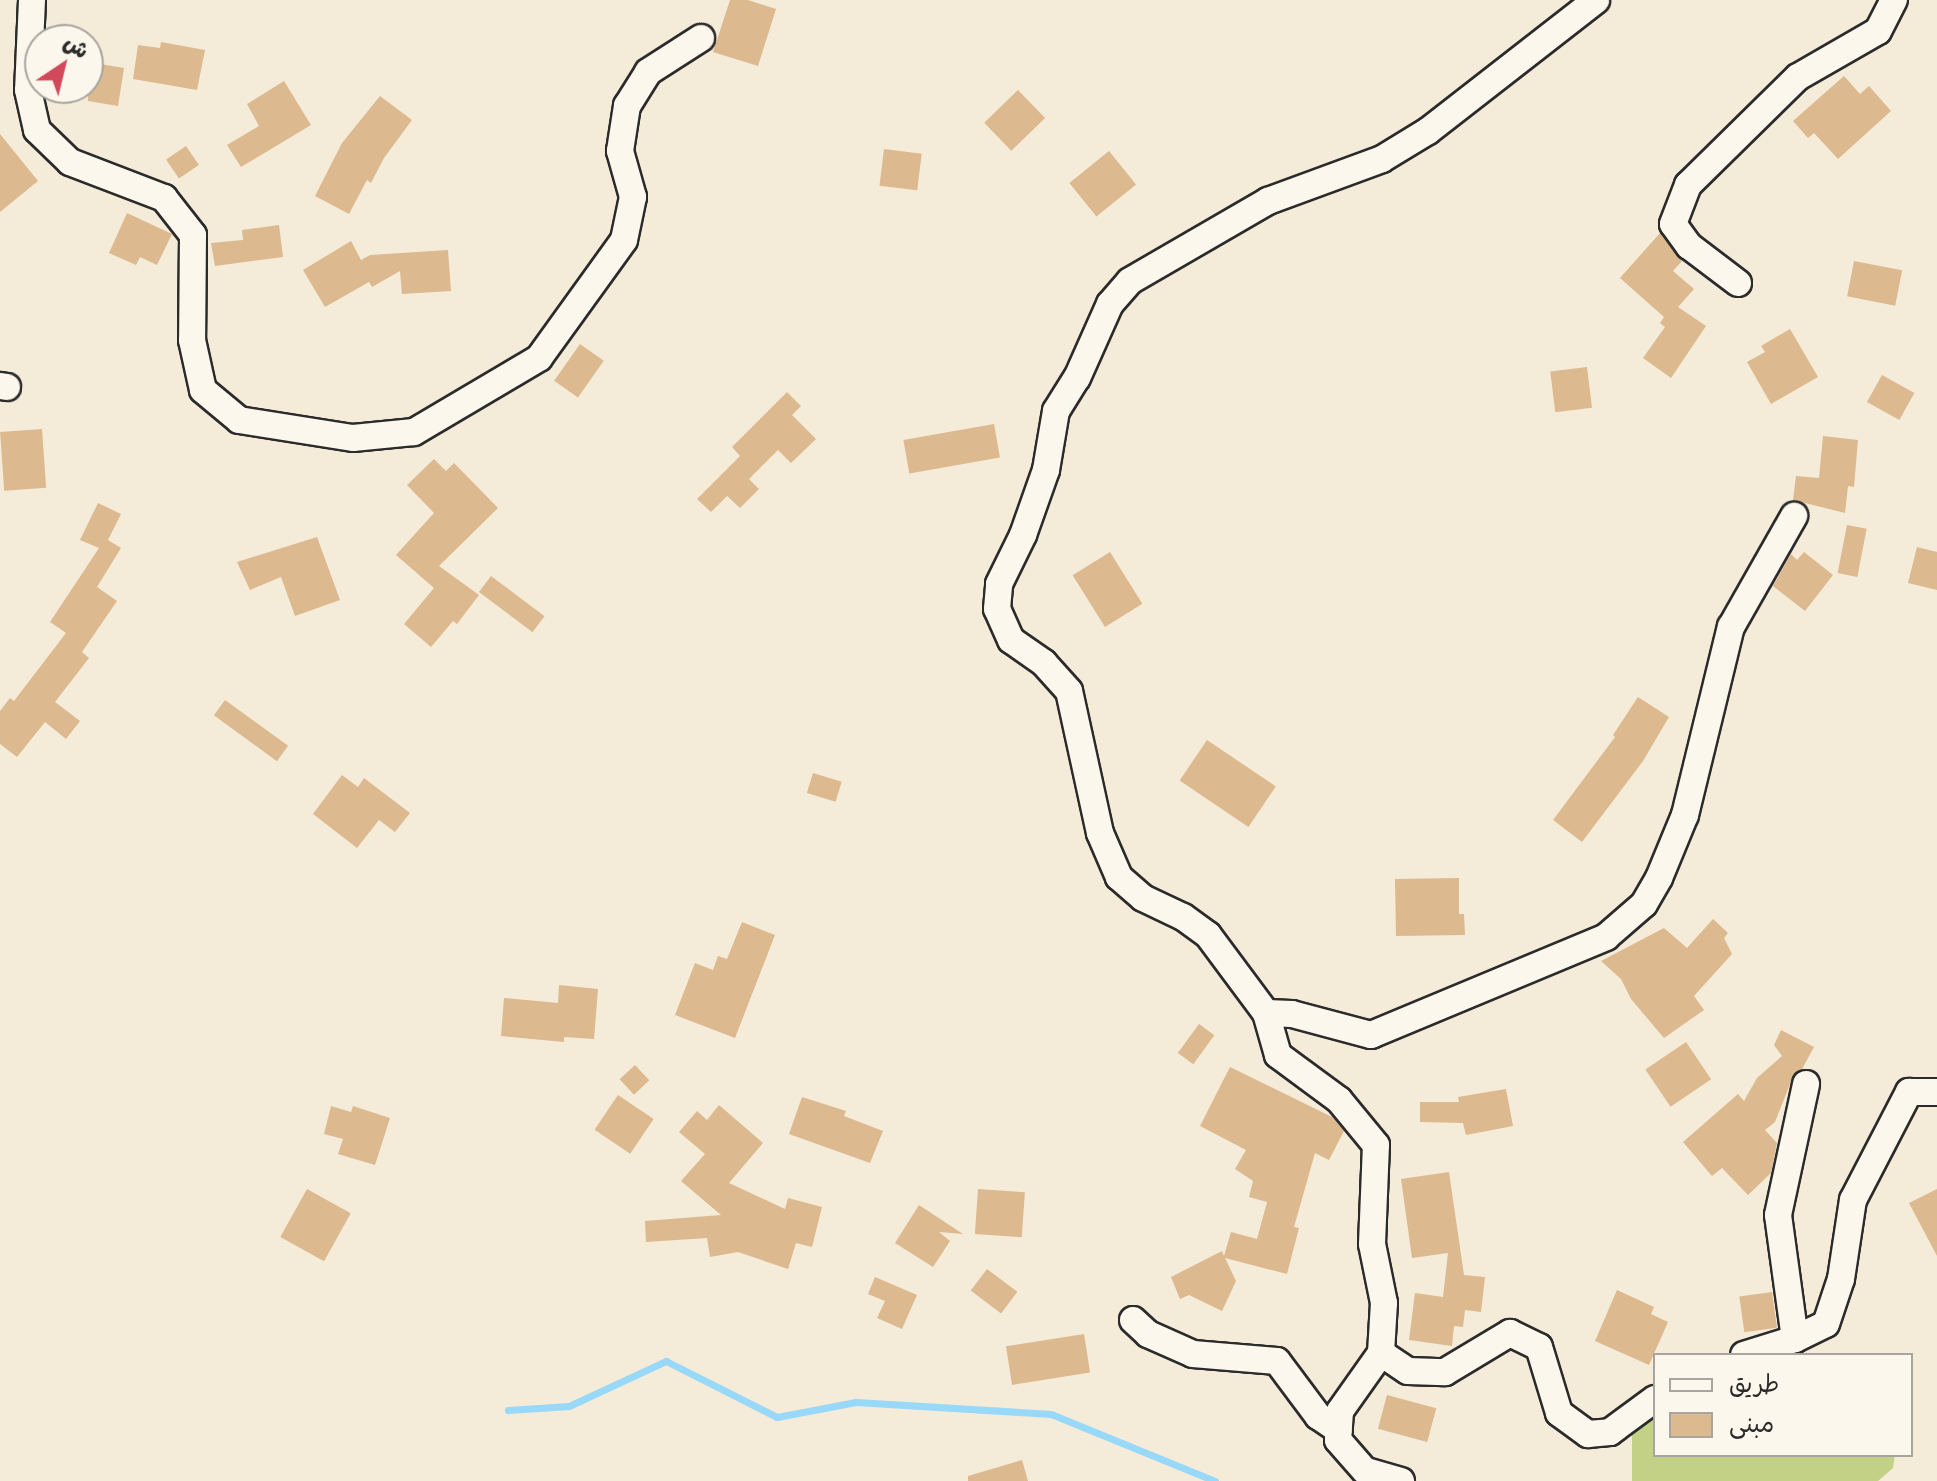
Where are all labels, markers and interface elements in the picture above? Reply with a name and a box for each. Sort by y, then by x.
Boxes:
north arrow [24,24,104,104]
text: ش [59,28,95,64]
legend [1653,1353,1913,1457]
text: طريق [1729,1368,1779,1398]
text: مبنى [1729,1408,1774,1438]

